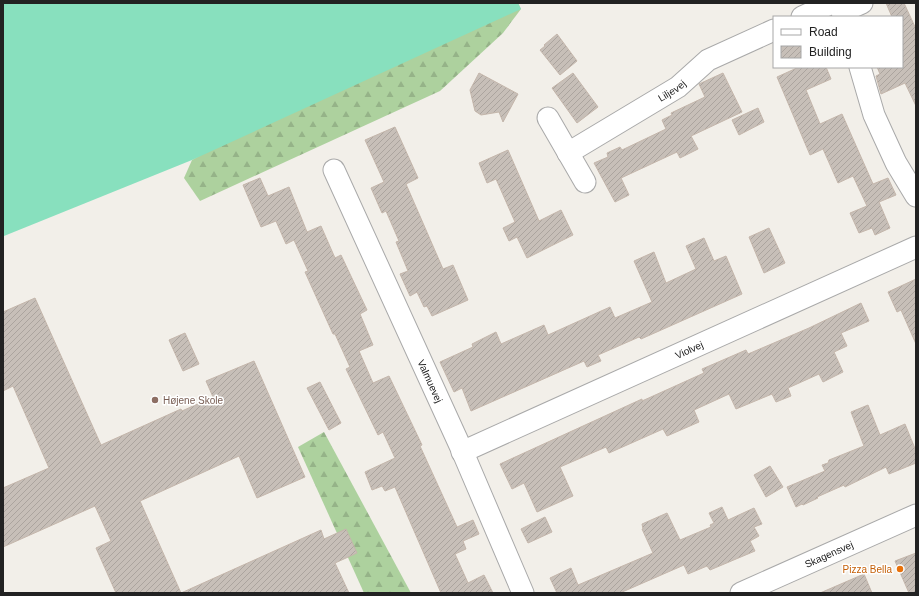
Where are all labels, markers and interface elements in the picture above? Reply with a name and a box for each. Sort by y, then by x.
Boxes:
legend [773,16,903,68]
text: Road [809,25,838,39]
text: Building [809,45,852,59]
street label: Liljevej [656,78,688,103]
street label: Violvej [673,338,705,361]
street label: Valmuevej [416,358,445,404]
marker: Højene Skole [150,395,160,405]
place label: Højene Skole [163,395,223,406]
street label: Skagensvej [803,538,855,569]
place label: Pizza Bella [843,564,892,575]
marker: Pizza Bella [895,564,905,574]

